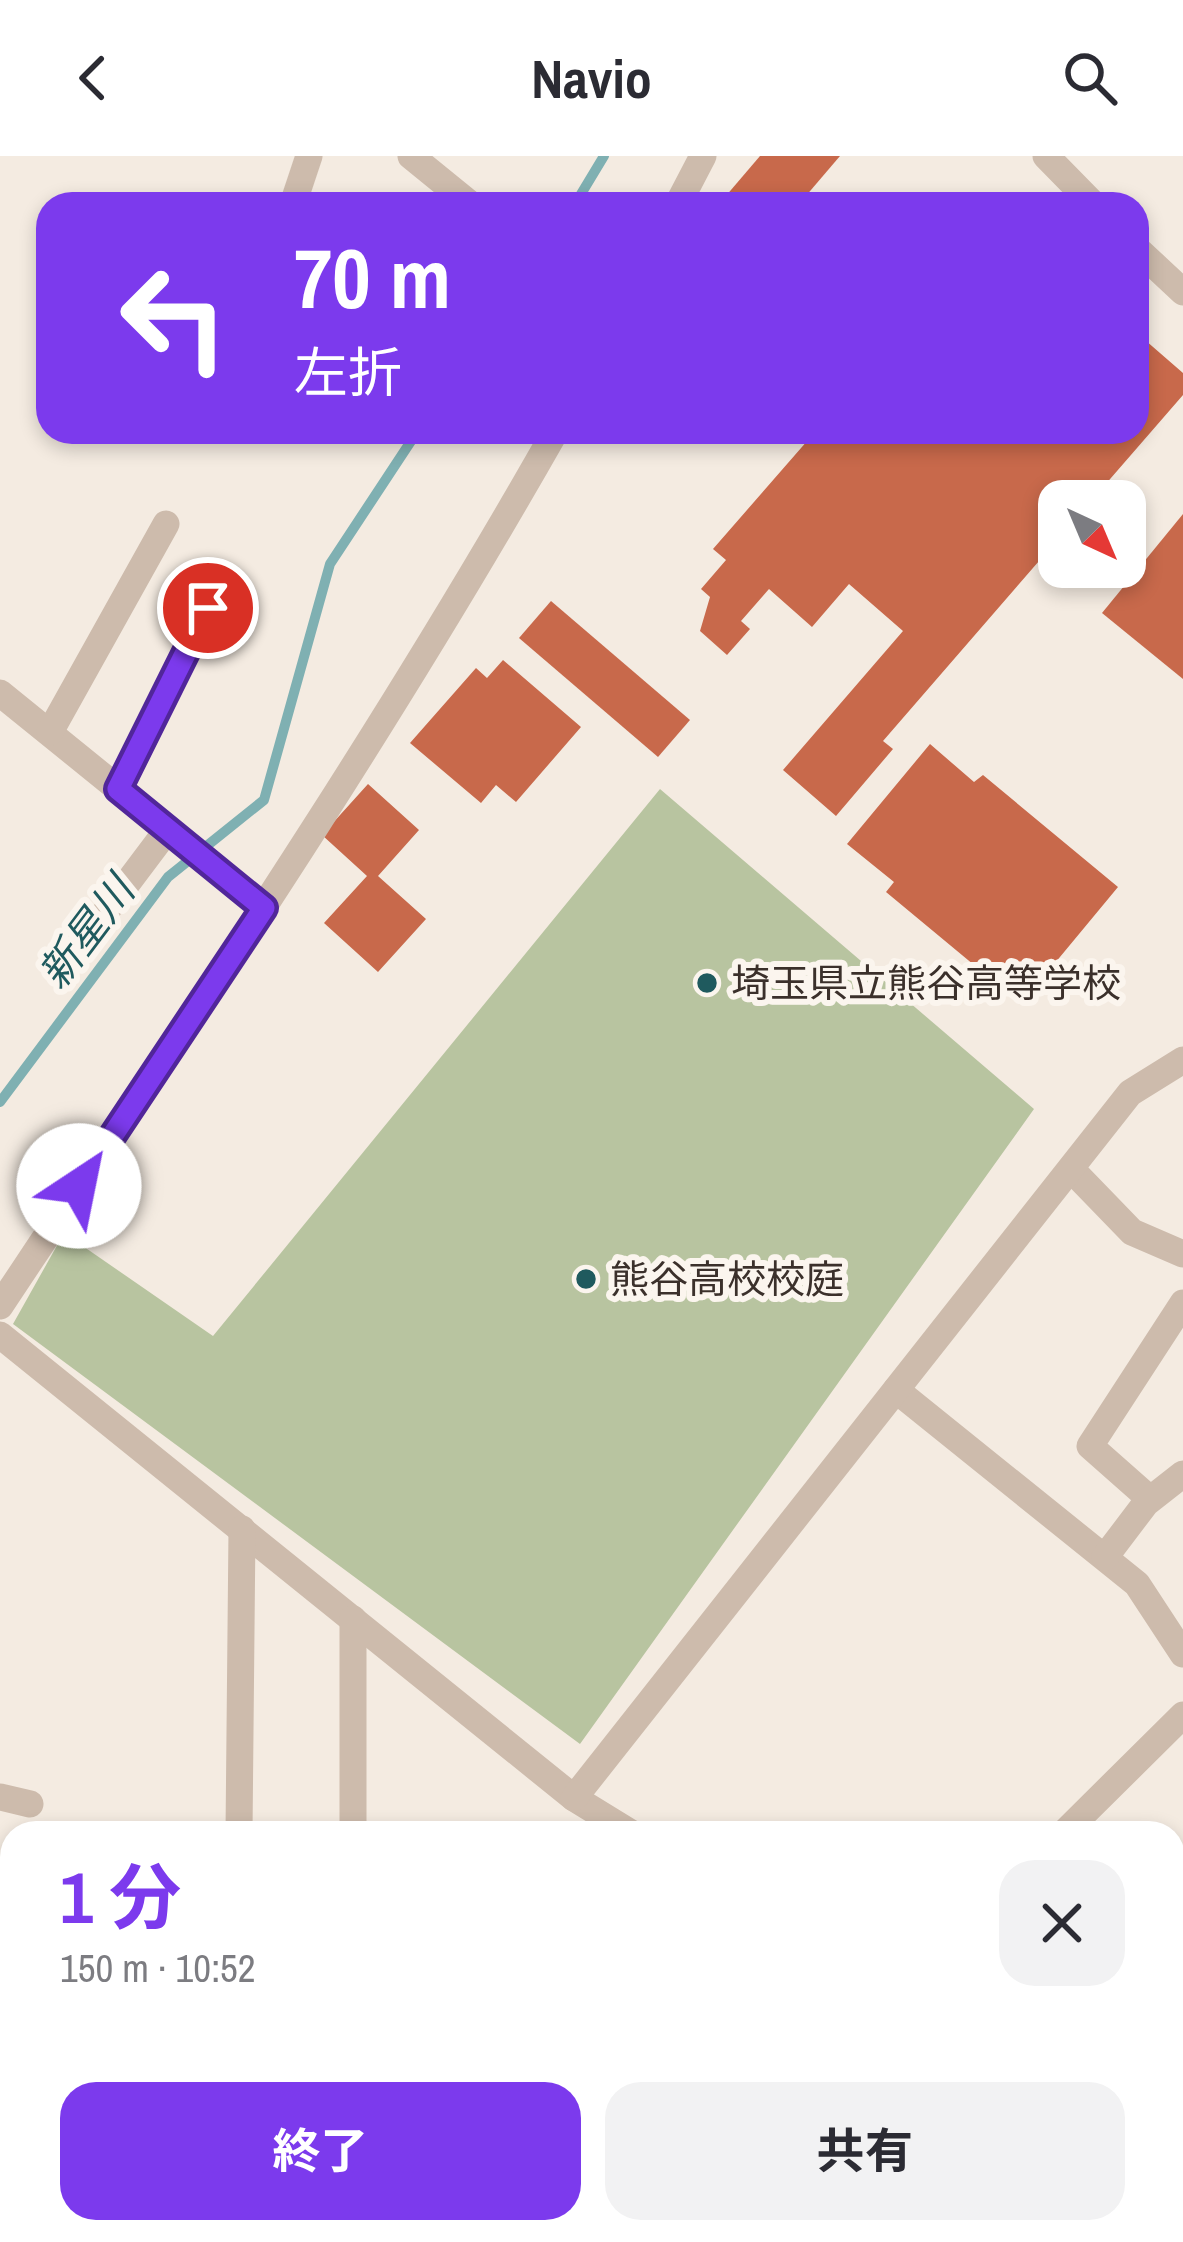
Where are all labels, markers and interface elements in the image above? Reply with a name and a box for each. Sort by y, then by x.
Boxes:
text: Navio [531,42,652,115]
icon: back [60,45,126,111]
icon: search [1057,45,1123,111]
text: 70 m [294,221,451,334]
icon: left [96,240,252,396]
text: 左折 [294,336,402,409]
north arrow [1038,480,1146,588]
map controls [1038,480,1146,588]
pin [157,557,259,659]
icon: arrive [175,575,241,641]
water label: 新星川 [26,862,149,999]
place label: 埼玉県立熊谷高等学校 [731,957,1121,1009]
marker: 埼玉県立熊谷高等学校 [694,970,720,996]
position arrow [16,1123,142,1249]
place label: 熊谷高校校庭 [610,1253,844,1305]
marker: 熊谷高校校庭 [573,1266,599,1292]
text: 1 分 [60,1848,181,1945]
button: close [999,1860,1125,1986]
text: 150 m · 10:52 [60,1942,256,1994]
button: 終了 [60,2082,581,2220]
button: 共有 [605,2082,1125,2220]

